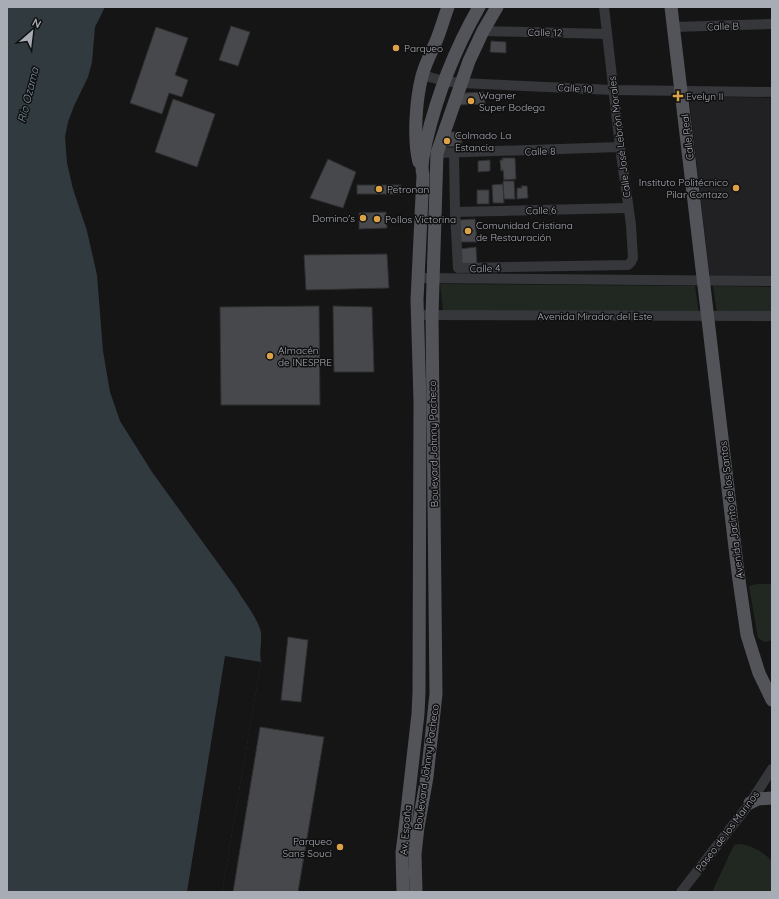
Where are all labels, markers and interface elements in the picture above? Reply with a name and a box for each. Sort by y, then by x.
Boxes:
north arrow [12,12,52,52]
text: N [30,15,44,31]
street label: Calle B [707,19,740,34]
street label: Calle 12 [528,26,563,39]
place label: Parqueo [404,42,443,55]
marker: Parqueo [391,43,401,53]
water label: Río Ozama [14,65,42,124]
street label: Calle José Lebrón Morales [606,75,633,198]
street label: Calle 10 [557,81,593,96]
place label: Wagner Super Bodega [479,89,545,114]
place label: Evelyn ll [686,90,723,103]
marker: Evelyn ll [673,91,683,101]
marker: Wagner Super Bodega [466,96,476,106]
street label: Calle Real [678,113,697,161]
place label: Colmado La Estancia [455,129,511,154]
marker: Colmado La Estancia [442,136,452,146]
street label: Calle 8 [524,144,556,159]
place label: Instituto Politécnico Pilar Contazo [639,176,728,201]
place label: Petronan [387,183,429,196]
marker: Instituto Politécnico Pilar Contazo [731,183,741,193]
marker: Petronan [374,184,384,194]
street label: Calle 6 [525,204,557,217]
place label: Domino's [312,212,355,225]
marker: Domino's [358,213,368,223]
place label: Pollos Victorina [385,213,456,226]
marker: Pollos Victorina [372,214,382,224]
place label: Comunidad Cristiana de Restauración [476,219,573,244]
marker: Comunidad Cristiana de Restauración [463,226,473,236]
street label: Calle 4 [470,262,500,275]
street label: Avenida Mirador del Este [538,310,653,323]
place label: Almacén de INESPRE [278,344,332,369]
marker: Almacén de INESPRE [265,351,275,361]
street label: Boulevard Johnny Pacheco [426,380,441,508]
street label: Avenida Jacinto de los Santos [717,440,746,579]
street label: Boulevard Johnny Pacheco [411,703,442,831]
street label: Paseo de los Marinos [693,788,762,874]
street label: Av. España [397,804,414,856]
place label: Parqueo Sans Souci [282,835,332,860]
marker: Parqueo Sans Souci [335,842,345,852]

